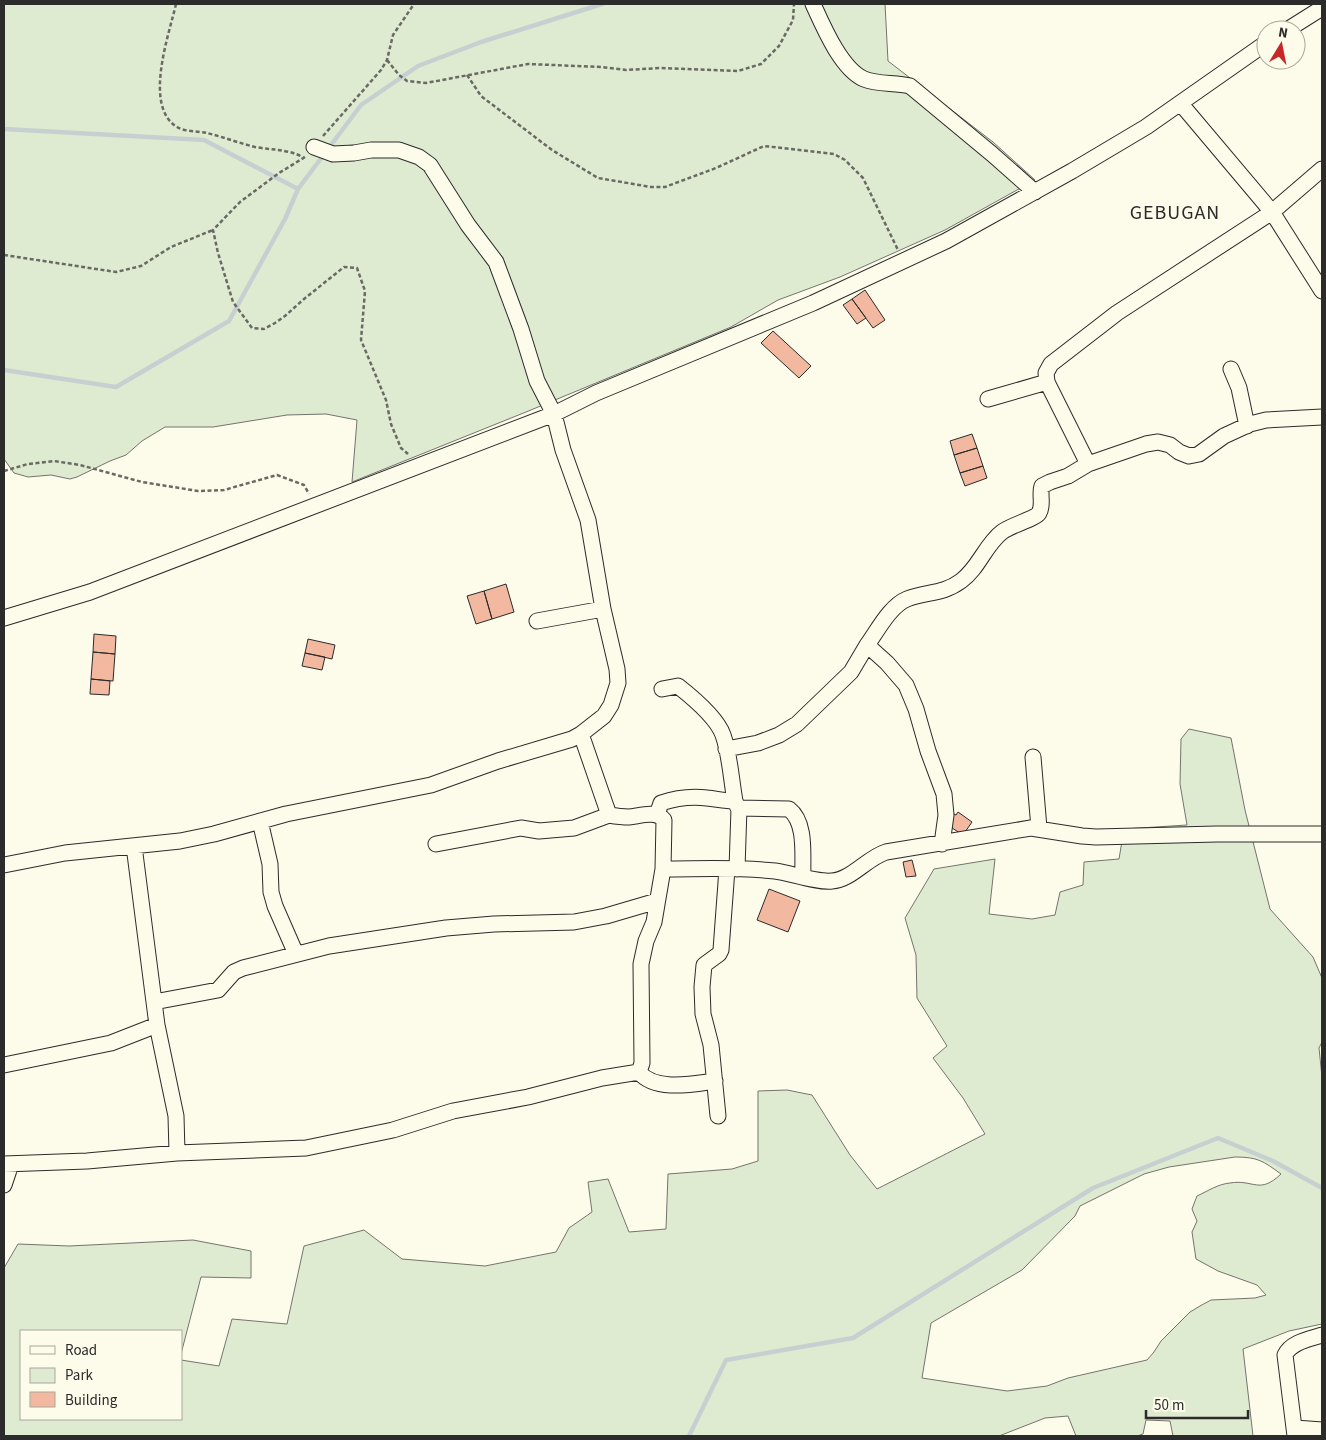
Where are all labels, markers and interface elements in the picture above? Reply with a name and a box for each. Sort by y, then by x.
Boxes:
north arrow [1256,20,1306,70]
text: N [1277,23,1289,44]
district label: GEBUGAN [1130,199,1220,227]
legend [20,1330,182,1420]
text: Road [65,1340,97,1361]
text: Park [65,1365,94,1386]
scale bar [1146,1388,1248,1420]
text: Building [65,1390,118,1411]
text: 50 m [1154,1395,1184,1416]

